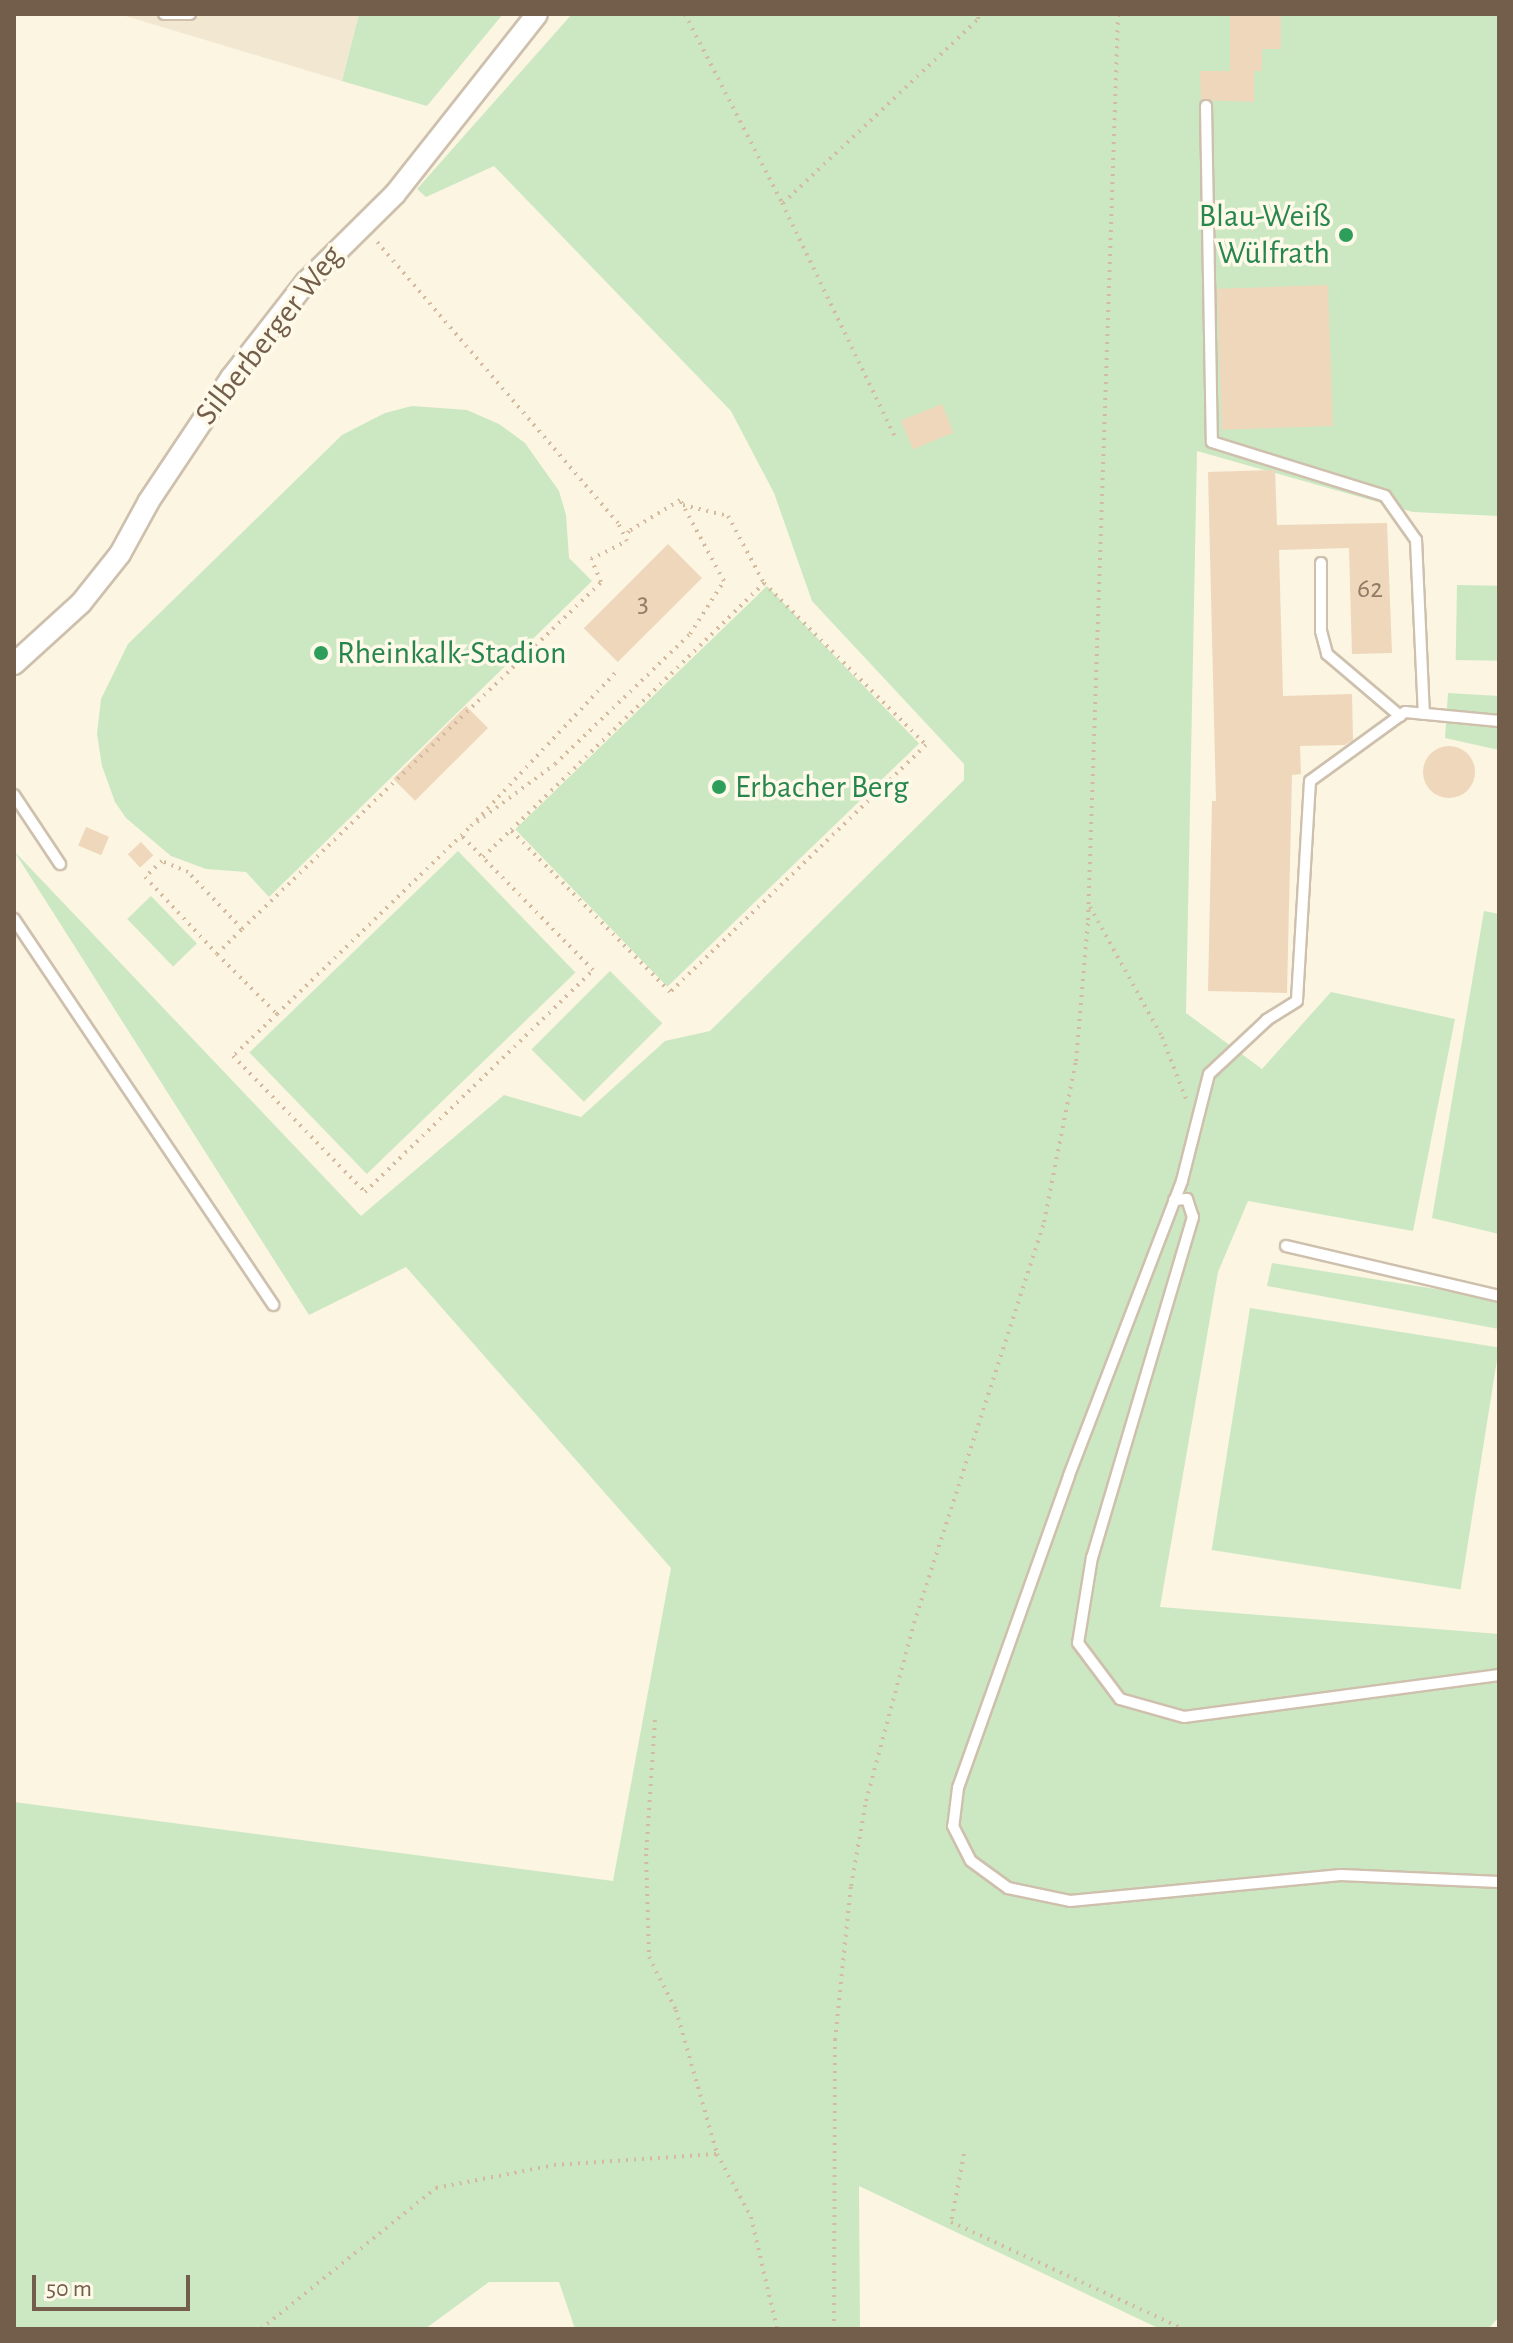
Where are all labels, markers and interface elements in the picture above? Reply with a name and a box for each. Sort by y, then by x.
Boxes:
place label: Blau-Weiß Wülfrath [1199,198,1330,273]
marker: Blau-Weiß Wülfrath [1337,226,1355,244]
street label: Silberberger Weg [187,238,351,432]
house number: 62 [1357,572,1383,606]
house number: 3 [637,586,649,620]
place label: Rheinkalk-Stadion [337,634,566,672]
marker: Rheinkalk-Stadion [312,644,330,662]
place label: Erbacher Berg [735,768,909,806]
marker: Erbacher Berg [710,778,728,796]
scale bar [36,2259,194,2309]
text: 50 m [46,2277,92,2301]

